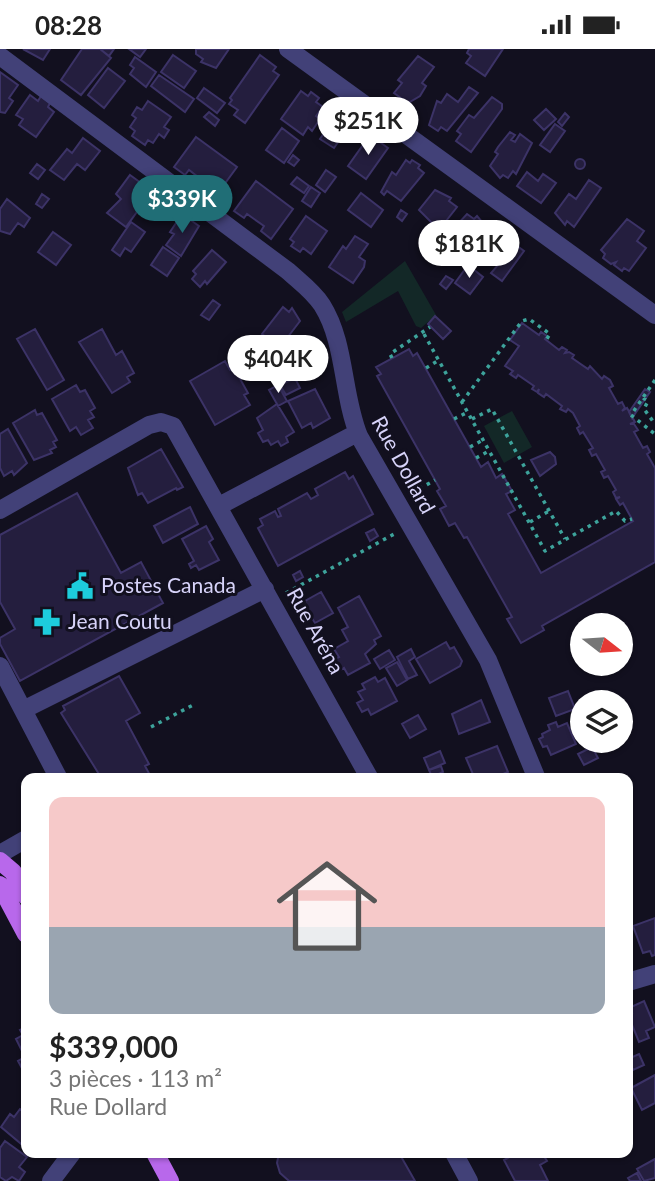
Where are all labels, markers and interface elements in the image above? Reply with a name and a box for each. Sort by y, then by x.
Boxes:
text: 08:28 [35,9,102,41]
pin: $251K [319,97,417,157]
text: $251K [333,106,403,134]
pin: $339K [133,176,231,235]
text: $339K [147,184,217,212]
pin: $181K [420,221,518,280]
text: $181K [434,229,504,257]
pin: $404K [229,335,327,395]
text: $404K [243,344,313,372]
street label: Rue Dollard [367,411,441,518]
public building icon: Postes Canada [65,571,95,601]
place label: Postes Canada [101,572,236,597]
street label: Rue Aréna [282,583,350,678]
pharmacy icon: Jean Coutu [32,607,62,637]
place label: Jean Coutu [68,608,172,633]
north arrow [570,613,634,675]
map controls [570,613,633,753]
button: layers [570,690,633,753]
icon: home [264,843,390,969]
text: $339,000 [49,1028,178,1064]
text: 3 pièces · 113 m² [49,1064,222,1092]
text: Rue Dollard [49,1092,167,1120]

